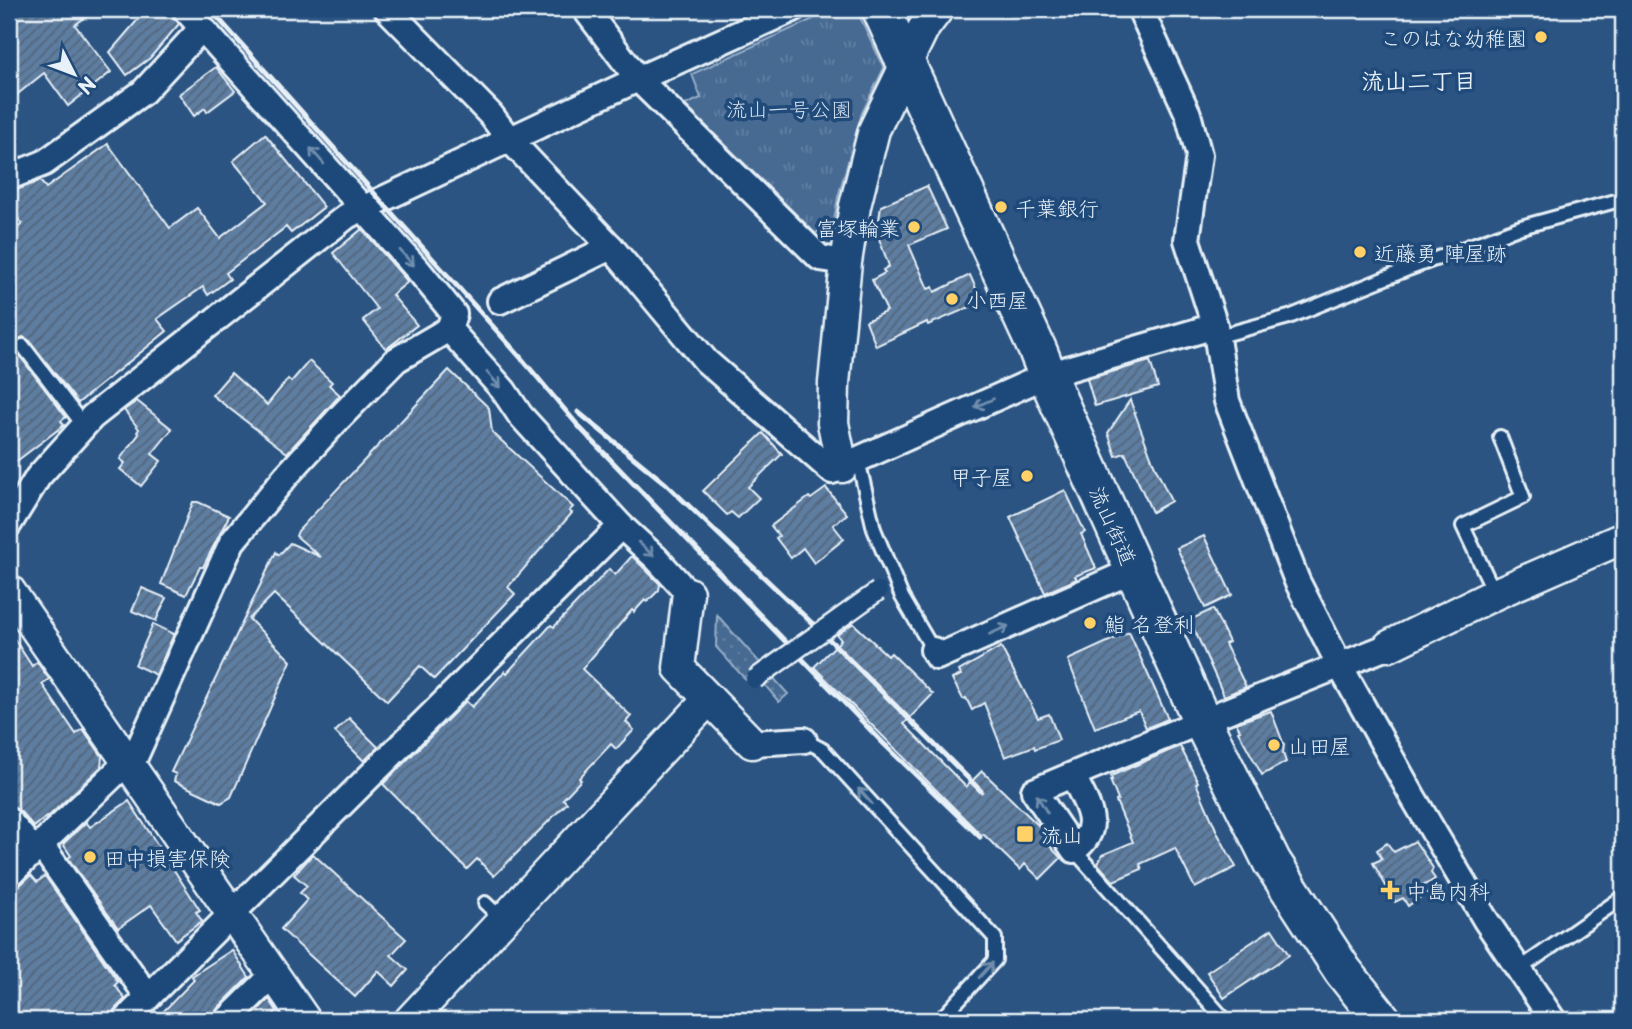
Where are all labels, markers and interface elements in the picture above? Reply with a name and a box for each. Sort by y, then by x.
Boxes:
place label: このはな幼稚園 [1380,21,1527,53]
marker: このはな幼稚園 [1533,29,1549,45]
north arrow [38,38,108,108]
district label: 流山二丁目 [1362,62,1477,97]
text: N [72,71,103,101]
park label: 流山一号公園 [726,92,852,124]
one-way arrow [309,147,325,165]
place label: 千葉銀行 [1015,191,1099,223]
marker: 千葉銀行 [993,199,1009,215]
place label: 富塚輪業 [816,211,900,243]
marker: 富塚輪業 [906,219,922,235]
place label: 近藤勇 陣屋跡 [1374,236,1507,268]
marker: 近藤勇 陣屋跡 [1352,244,1368,260]
one-way arrow [399,249,416,266]
place label: 小西屋 [966,283,1029,315]
marker: 小西屋 [944,291,960,307]
one-way arrow [486,371,502,389]
one-way arrow [974,397,996,410]
place label: 甲子屋 [950,460,1013,492]
marker: 甲子屋 [1019,468,1035,484]
street label: 流山街道 [1082,480,1146,570]
one-way arrow [637,540,654,557]
place label: 鮨 名登利 [1104,607,1195,639]
marker: 鮨 名登利 [1082,615,1098,631]
one-way arrow [988,623,1010,636]
place label: 山田屋 [1288,729,1351,761]
marker: 山田屋 [1266,737,1282,753]
one-way arrow [857,788,874,805]
one-way arrow [1034,794,1048,814]
place label: 流山 [1041,818,1083,850]
marker: 流山 [1015,824,1035,844]
place label: 田中損害保険 [104,841,230,873]
marker: 田中損害保険 [82,849,98,865]
place label: 中島内科 [1406,874,1490,906]
marker: 中島内科 [1380,880,1400,900]
one-way arrow [978,961,994,979]

